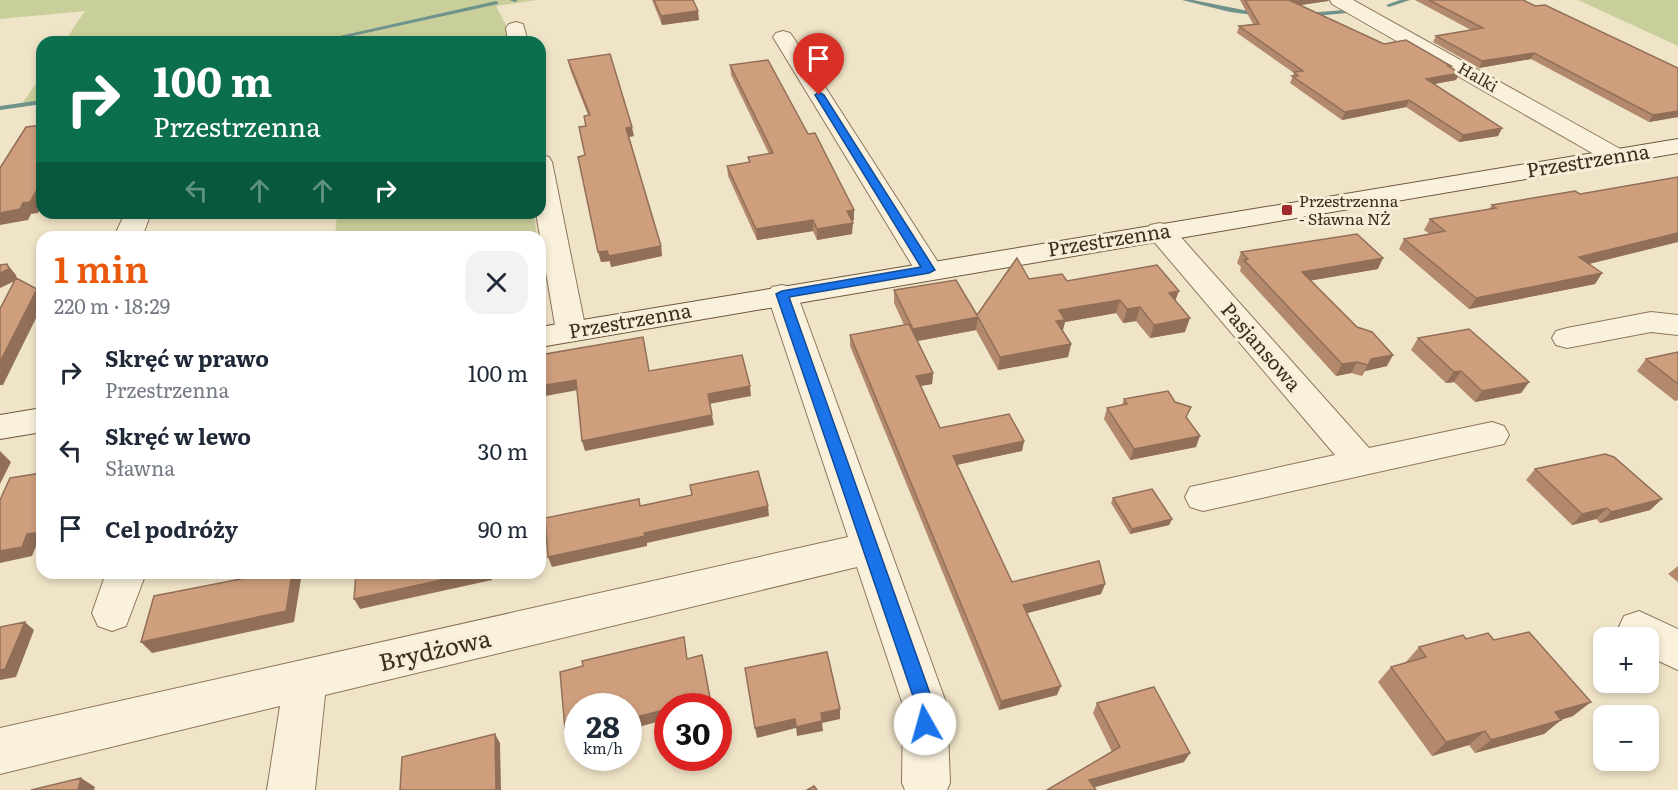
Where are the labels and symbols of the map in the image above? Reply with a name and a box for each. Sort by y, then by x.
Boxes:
pin [793,33,844,95]
street label: Halki [1454,55,1503,97]
street label: Przestrzenna [1524,134,1652,184]
place label: Przestrzenna - Sławna NŻ [1299,188,1399,230]
marker: Przestrzenna - Sławna NŻ [1280,203,1294,217]
street label: Przestrzenna [1045,213,1173,263]
street label: Przestrzenna [566,293,694,345]
street label: Pasjansowa [1215,295,1310,397]
street label: Brydżowa [375,619,494,678]
position arrow [893,692,957,756]
speed limit sign: 30 [654,693,732,771]

